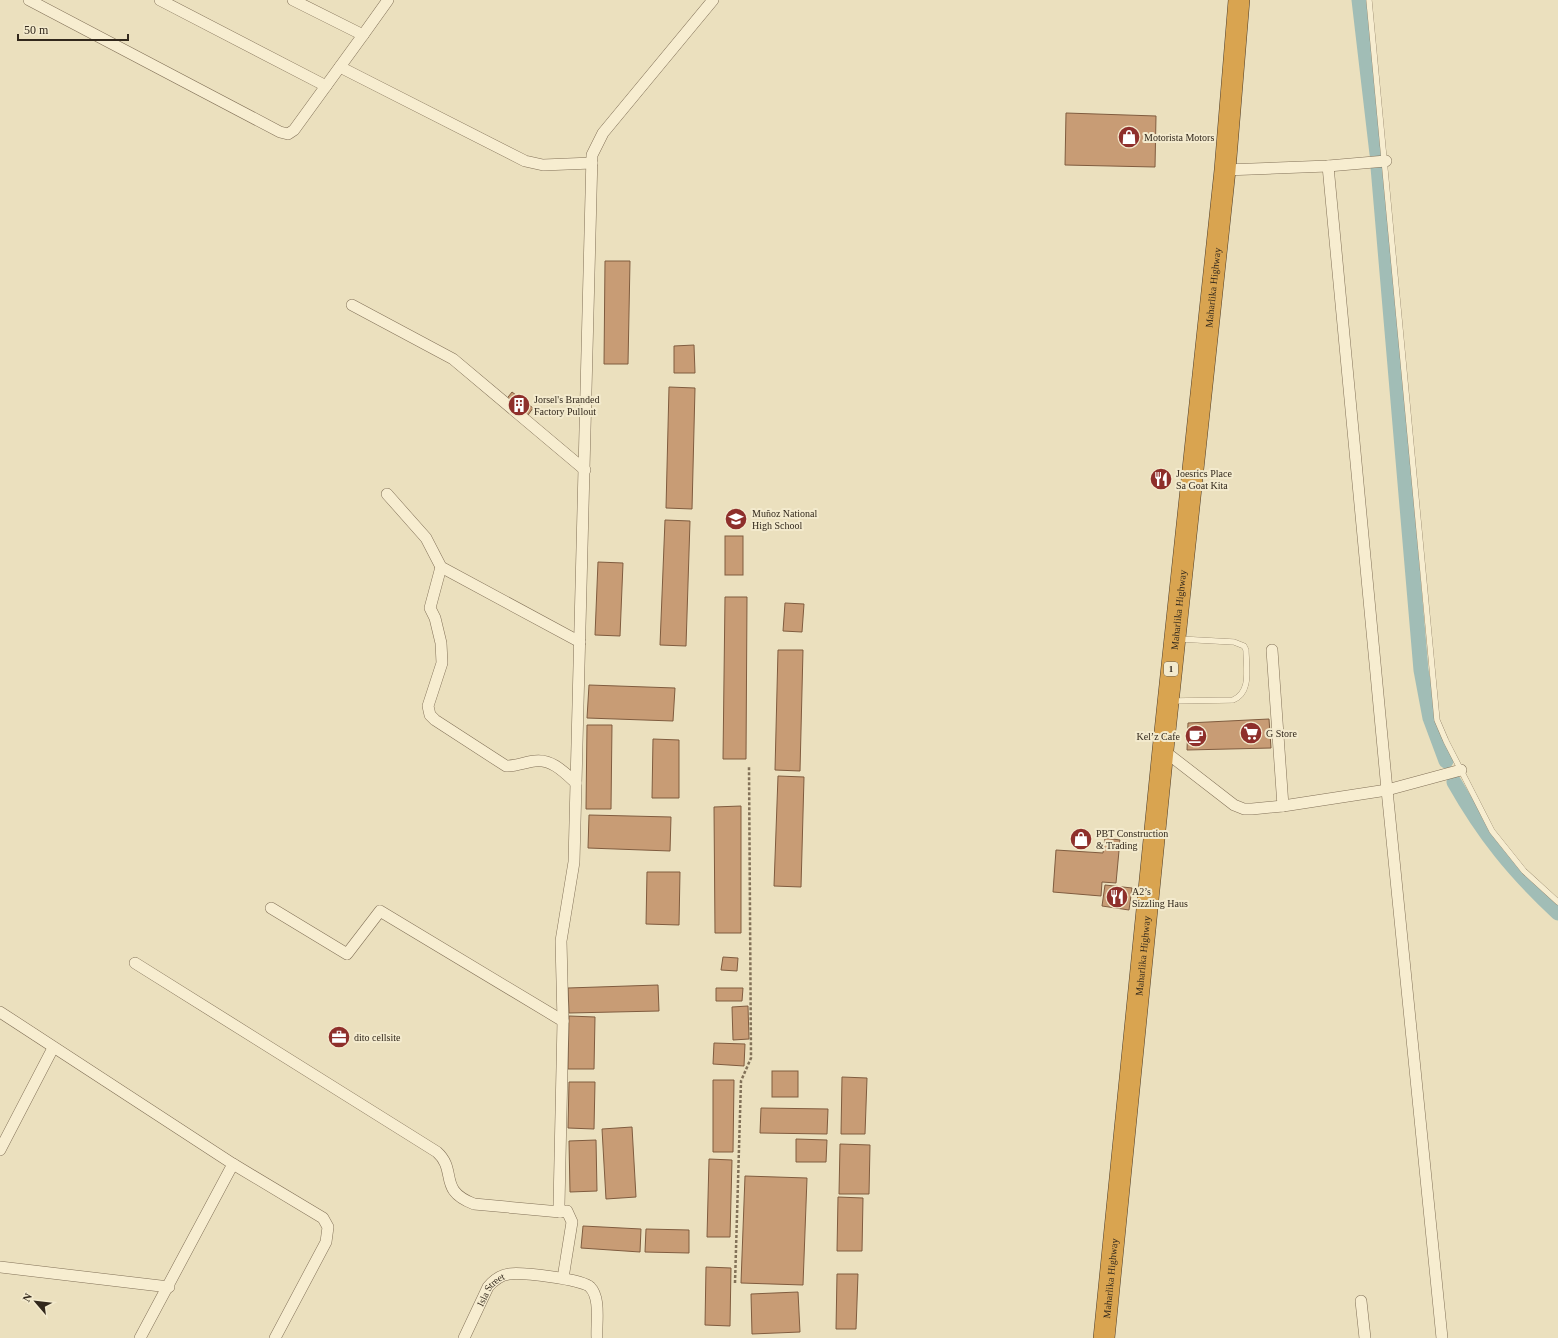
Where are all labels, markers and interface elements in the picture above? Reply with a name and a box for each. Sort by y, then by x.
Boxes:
scale bar [18,16,128,42]
text: 50 m [24,23,49,37]
shop icon: Motorista Motors [1116,124,1142,150]
place label: Motorista Motors [1144,132,1214,143]
street label: Maharlika Highway [1203,247,1222,328]
building icon: Jorsel's Branded Factory Pullout [506,392,532,418]
place label: Jorsel's Branded Factory Pullout [534,394,599,417]
restaurant icon: Joesrics Place Sa Goat Kita [1148,466,1174,492]
place label: Joesrics Place Sa Goat Kita [1176,468,1232,491]
school or university icon: Muñoz National High School [723,506,749,532]
place label: Muñoz National High School [752,508,817,531]
street label: Maharlika Highway [1168,569,1188,650]
road number: 1 [1164,662,1178,676]
supermarket icon: G Store [1238,720,1264,746]
cafe icon: Kel’z Cafe [1183,723,1209,749]
place label: G Store [1266,728,1297,739]
place label: Kel’z Cafe [1136,731,1181,742]
shop icon: PBT Construction & Trading [1068,826,1094,852]
place label: PBT Construction & Trading [1096,828,1168,851]
restaurant icon: A2’s Sizzling Haus [1104,884,1130,910]
place label: A2’s Sizzling Haus [1132,886,1188,909]
street label: Maharlika Highway [1133,915,1152,996]
office icon: dito cellsite [326,1024,352,1050]
place label: dito cellsite [354,1032,401,1043]
street label: Maharlika Highway [1101,1238,1119,1319]
street label: Isla Street [474,1270,506,1308]
north arrow [16,1282,56,1322]
text: N [20,1291,34,1304]

